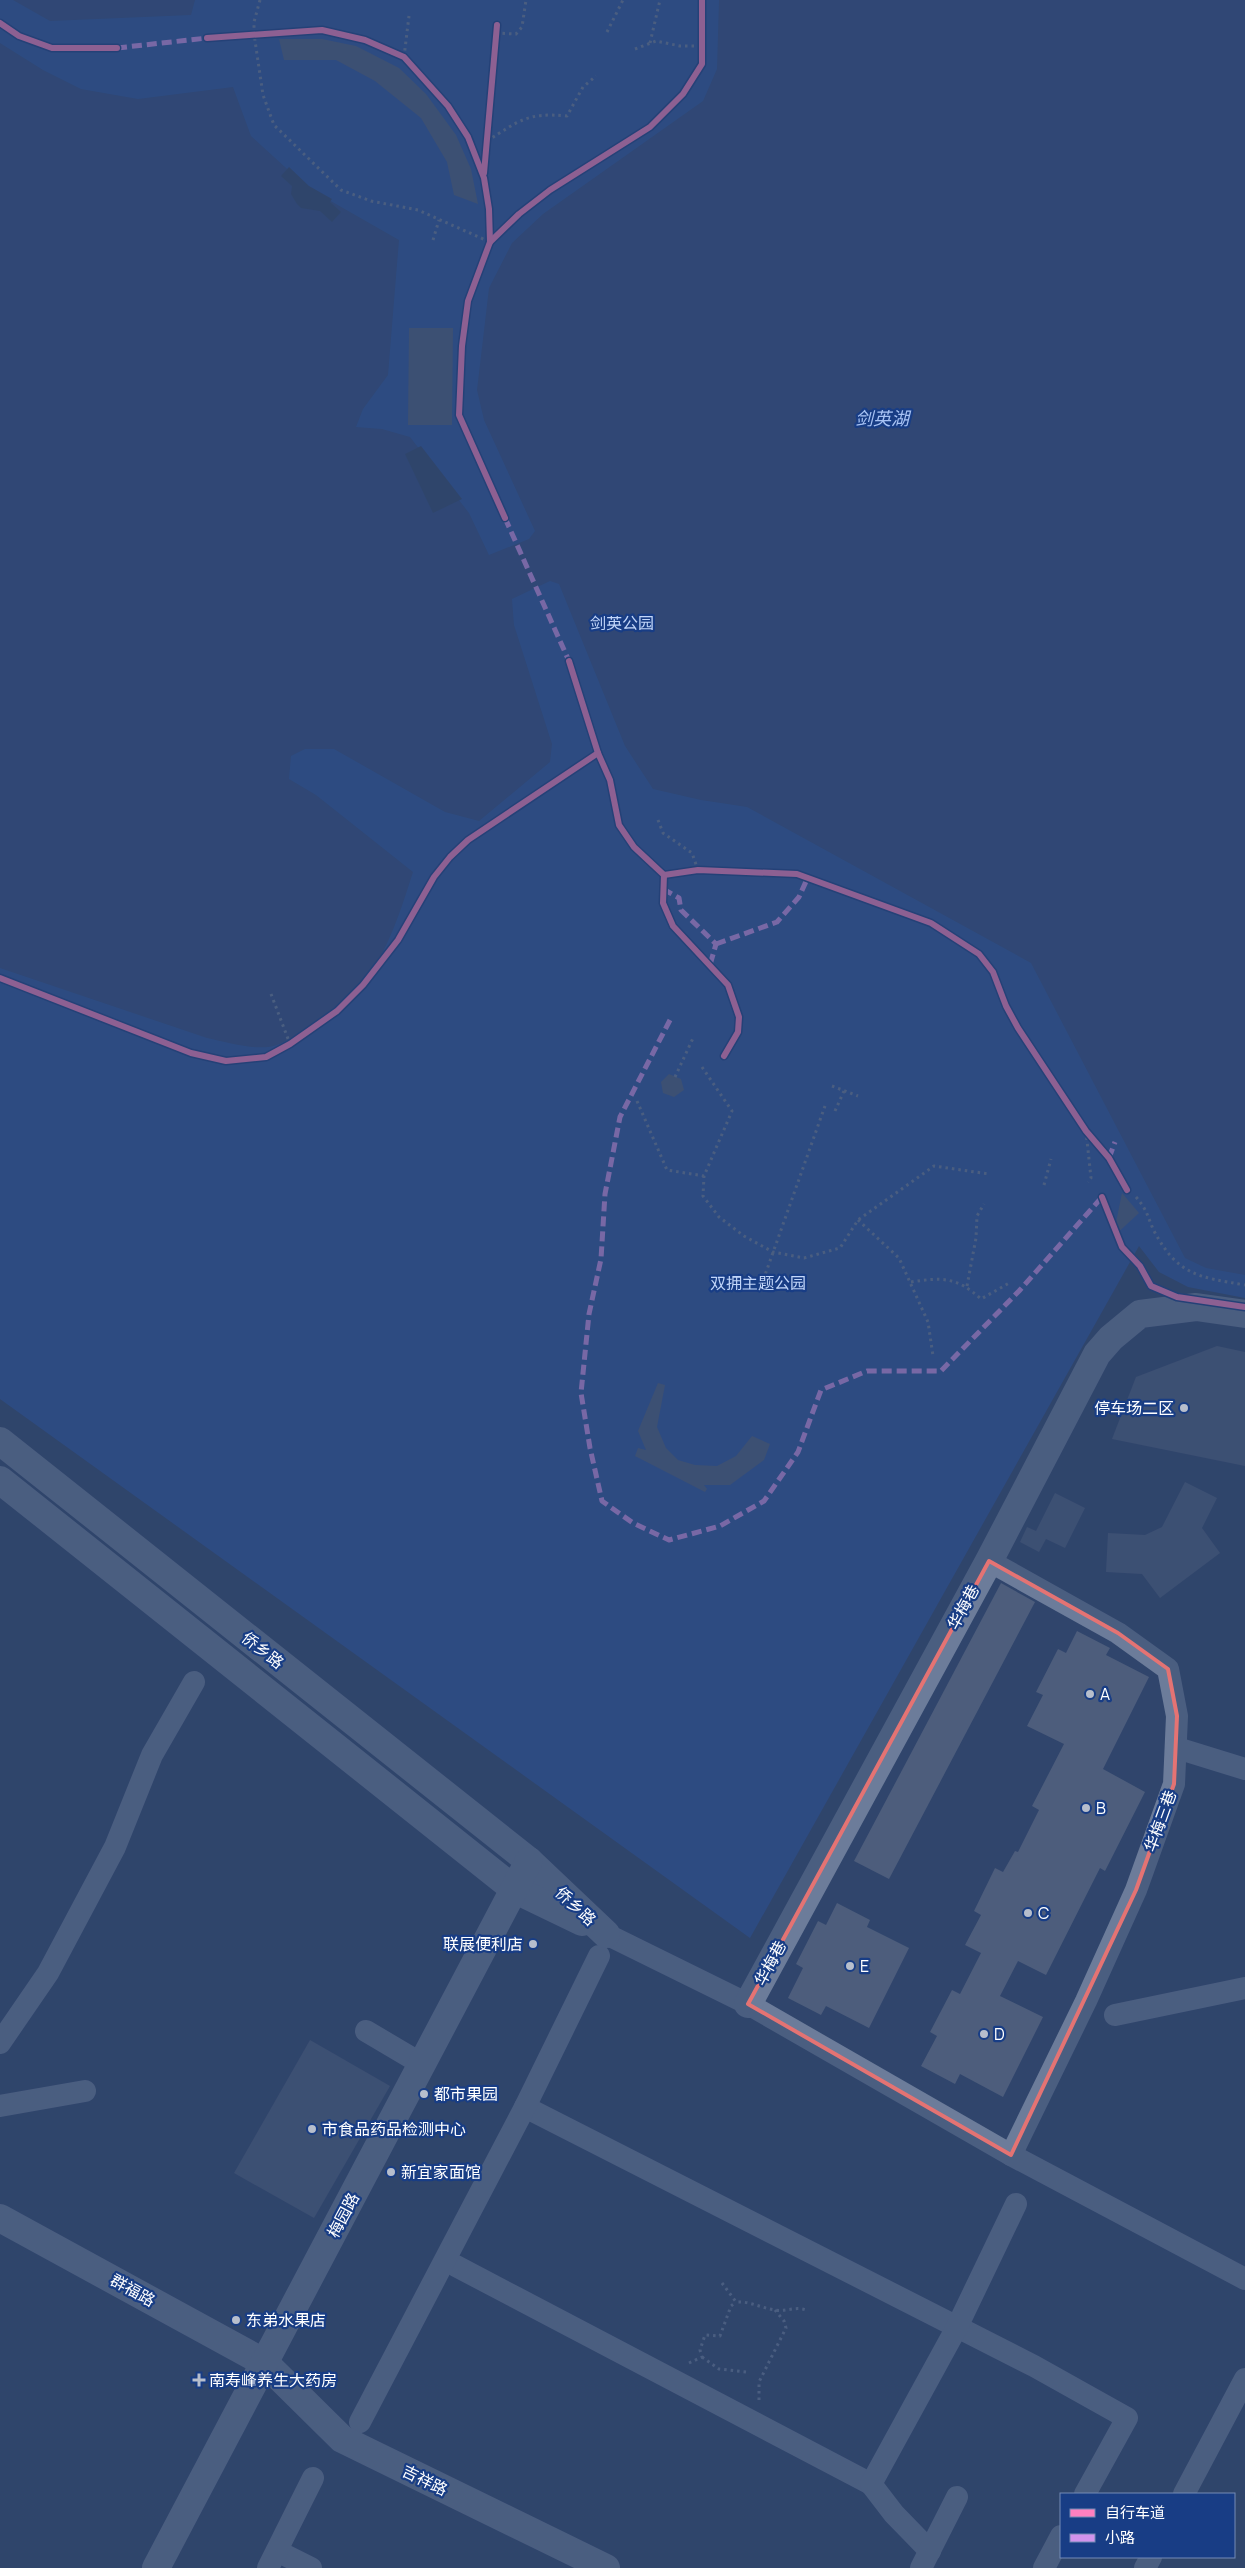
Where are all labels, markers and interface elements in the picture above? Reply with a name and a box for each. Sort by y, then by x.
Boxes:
water label: 剑英湖 [855,406,912,430]
park label: 剑英公园 [590,612,654,634]
park label: 双拥主题公园 [710,1272,806,1294]
place label: 停车场二区 [1094,1397,1174,1419]
marker: 停车场二区 [1178,1402,1190,1414]
street label: 华梅巷 [942,1581,984,1633]
street label: 侨乡路 [237,1627,289,1673]
place label: A [1100,1683,1110,1705]
marker: A [1084,1688,1096,1700]
street label: 华梅三巷 [1139,1787,1181,1855]
place label: B [1096,1797,1106,1819]
marker: B [1080,1802,1092,1814]
street label: 侨乡路 [551,1882,601,1930]
place label: C [1038,1902,1049,1924]
marker: C [1022,1907,1034,1919]
place label: 联展便利店 [443,1933,523,1955]
street label: 华梅巷 [749,1937,791,1989]
marker: 联展便利店 [527,1938,539,1950]
place label: E [860,1955,869,1977]
marker: E [844,1960,856,1972]
place label: D [994,2023,1005,2045]
marker: D [978,2028,990,2040]
place label: 都市果园 [434,2083,498,2105]
marker: 都市果园 [418,2088,430,2100]
place label: 市食品药品检测中心 [322,2118,466,2140]
marker: 市食品药品检测中心 [306,2123,318,2135]
place label: 新宜家面馆 [401,2161,481,2183]
marker: 新宜家面馆 [385,2166,397,2178]
street label: 梅园路 [322,2189,364,2241]
street label: 群福路 [107,2269,159,2311]
place label: 东弟水果店 [246,2309,326,2331]
marker: 东弟水果店 [230,2314,242,2326]
place label: 南寿峰养生大药房 [209,2369,337,2391]
marker: 南寿峰养生大药房 [193,2374,205,2386]
street label: 吉祥路 [399,2460,451,2500]
legend [1060,2493,1235,2558]
text: 自行车道 [1105,2502,1165,2523]
text: 小路 [1105,2527,1135,2548]

